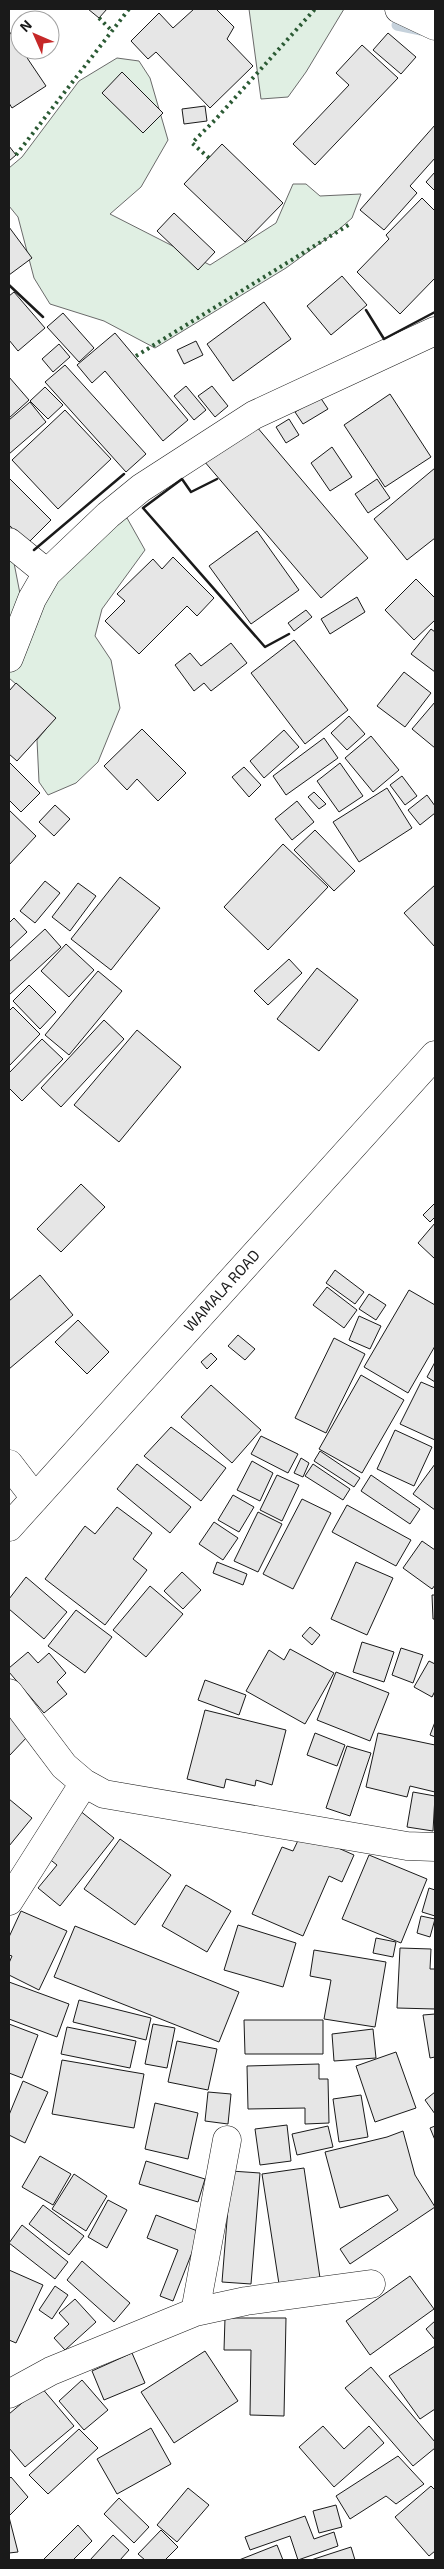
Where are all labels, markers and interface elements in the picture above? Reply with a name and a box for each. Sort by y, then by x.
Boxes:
north arrow [10,10,60,60]
text: N [16,16,35,35]
street label: WAMALA ROAD [180,1246,263,1335]

